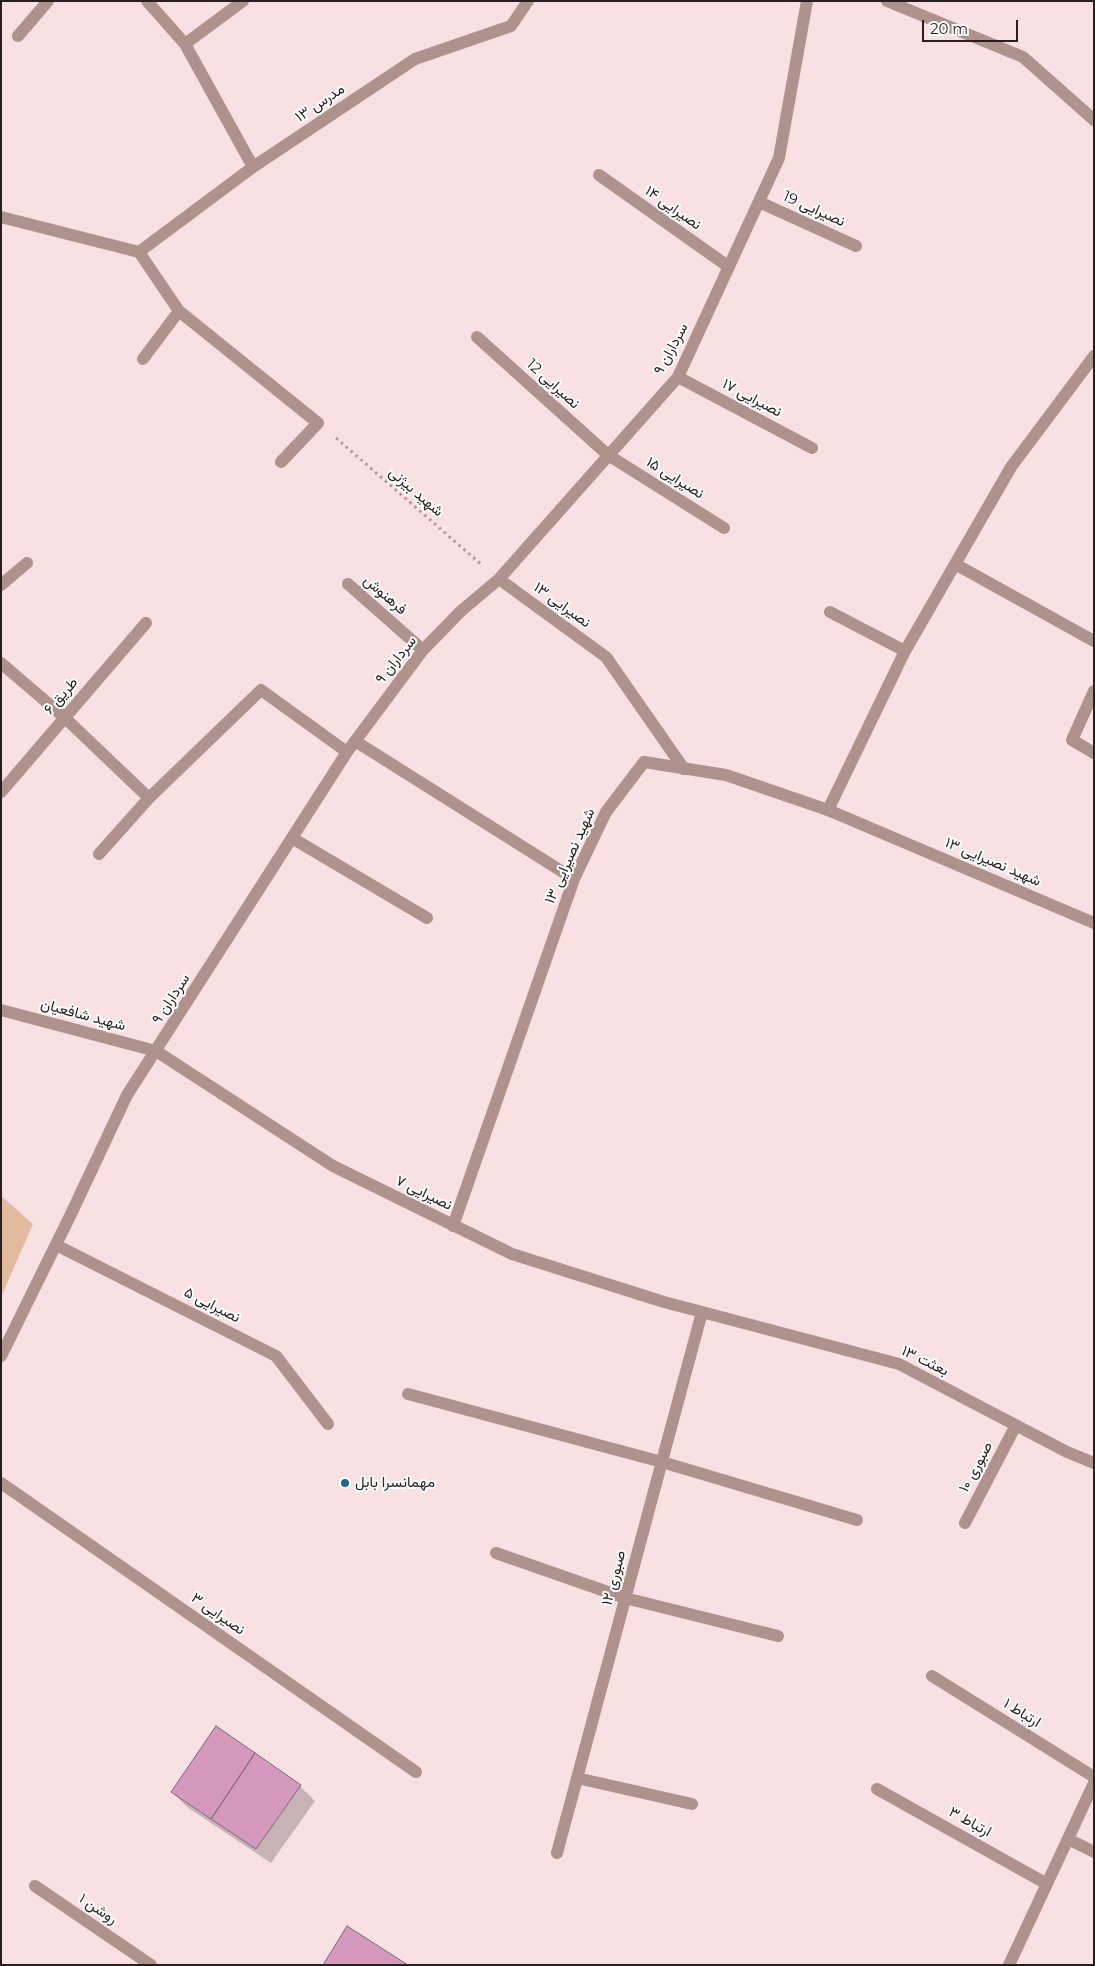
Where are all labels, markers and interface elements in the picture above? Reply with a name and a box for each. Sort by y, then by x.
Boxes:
scale bar [925,10,1021,42]
text: 20 m [930,19,968,38]
street label: مدرس ۱۳ [292,80,348,126]
street label: نصیرایی ۱۴ [641,182,705,234]
street label: نصیرایی 19 [780,187,848,231]
street label: سرداران ۹ [650,320,692,378]
street label: نصیرایی 12 [523,355,583,413]
street label: نصیرایی ۱۷ [719,375,785,421]
street label: نصیرایی ۱۵ [643,453,707,503]
street label: شهید بیژنی [385,463,447,521]
street label: فرهنوش [360,571,410,619]
street label: نصیرایی ۱۳ [530,578,594,632]
street label: سرداران ۹ [372,632,420,688]
street label: طریق ۶ [40,674,82,718]
street label: شهید نصیرایی ۱۳ [541,805,599,907]
street label: شهید نصیرایی ۱۳ [942,834,1044,890]
street label: سرداران ۹ [148,971,194,1027]
street label: شهید شافعیان [38,995,128,1035]
street label: نصیرایی ۷ [393,1172,455,1214]
street label: نصیرایی ۵ [181,1283,243,1327]
street label: بعثت ۱۳ [898,1342,952,1380]
street label: صبوری ۱۰ [955,1439,997,1495]
place label: مهمانسرا بابل [355,1474,435,1492]
marker: مهمانسرا بابل [339,1477,351,1489]
street label: صبوری ۱۲ [598,1549,630,1607]
street label: نصیرایی ۳ [188,1589,248,1639]
street label: ارتباط ۱ [1000,1695,1044,1731]
street label: ارتباط ۳ [945,1803,995,1841]
street label: روشن ۱ [75,1890,121,1928]

